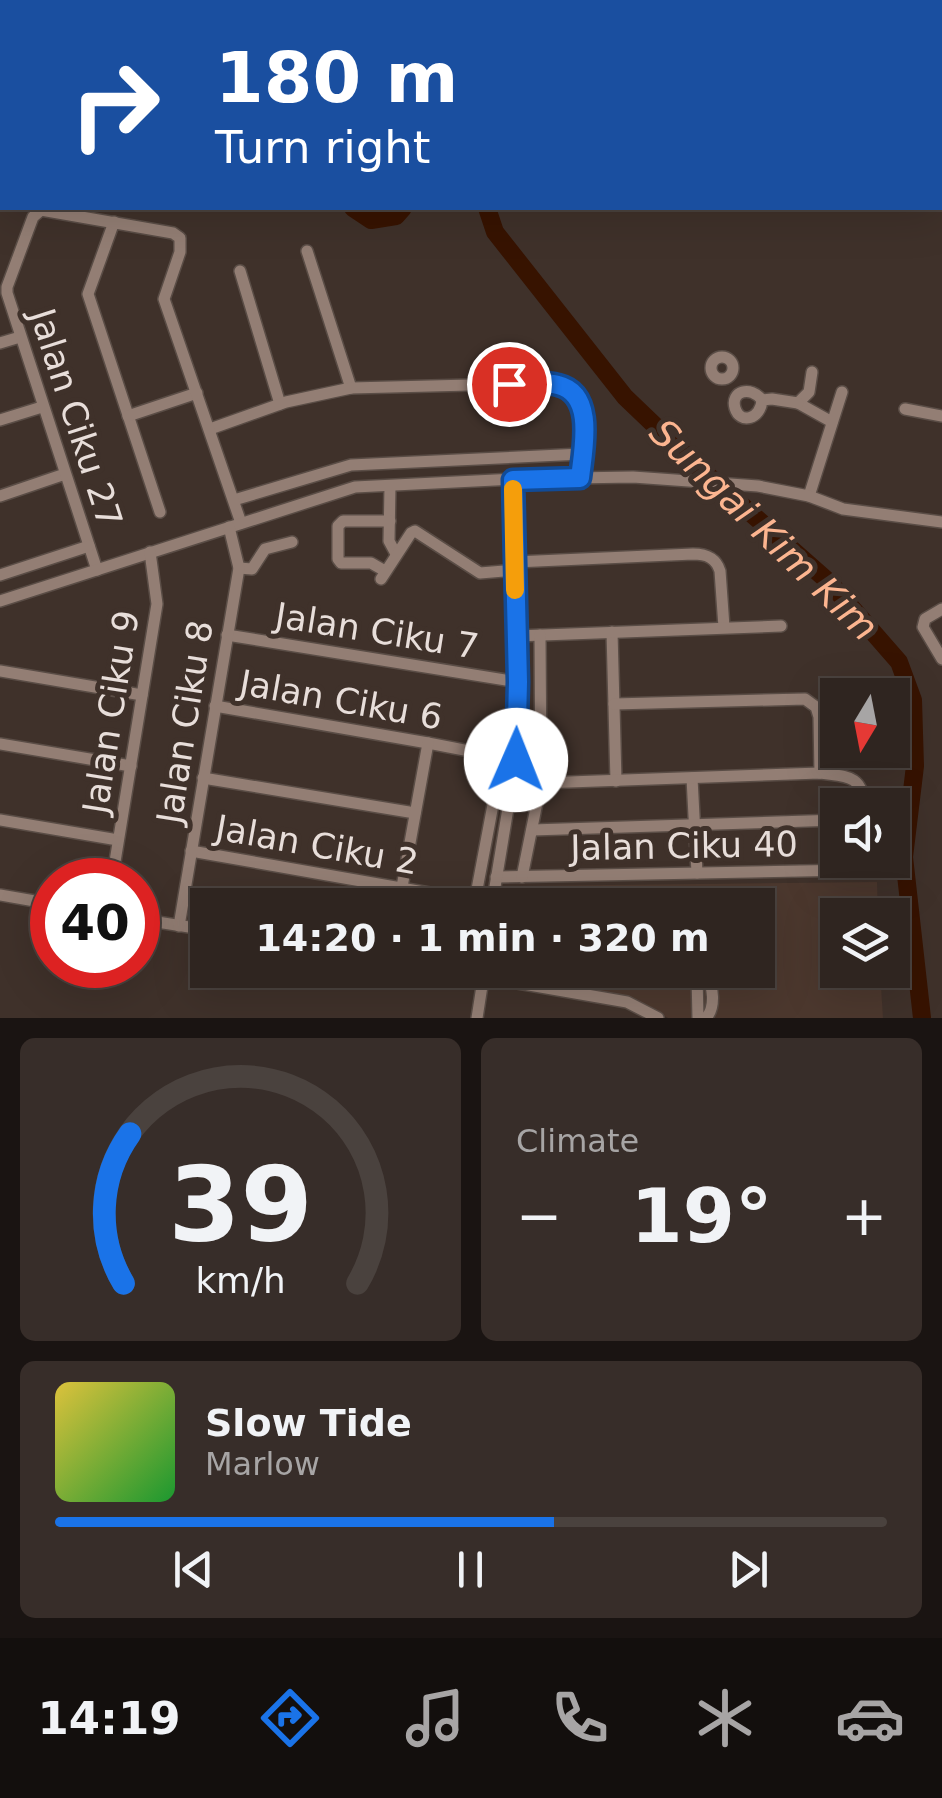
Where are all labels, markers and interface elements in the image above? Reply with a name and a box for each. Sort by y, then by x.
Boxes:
text: 180 m [215,37,458,119]
icon: right [50,40,180,170]
text: Turn right [215,121,430,174]
street label: Jalan Ciku 27 [21,302,130,532]
pin [467,342,552,427]
icon: arrive [482,357,537,412]
water label: Sungai Kim Kim [641,410,887,650]
street label: Jalan Ciku 7 [271,595,481,667]
street label: Jalan Ciku 9 [75,608,147,818]
street label: Jalan Ciku 8 [149,618,221,828]
street label: Jalan Ciku 6 [235,662,446,738]
north arrow [820,678,910,768]
map controls [820,678,910,988]
position arrow [464,708,568,812]
button: sound [820,788,910,878]
street label: Jalan Ciku 2 [211,807,422,883]
street label: Jalan Ciku 40 [568,824,798,868]
speed limit sign: 40 [30,858,160,988]
button: layers [820,898,910,988]
text: 14:20 · 1 min · 320 m [255,916,710,960]
text: Climate [516,1122,639,1160]
text: 39 [168,1144,313,1266]
text: 19° [631,1172,772,1260]
text: − [516,1184,562,1248]
text: + [841,1184,887,1248]
text: km/h [195,1260,286,1301]
text: Slow Tide [205,1401,412,1445]
text: Marlow [205,1445,320,1483]
icon: previous [166,1542,221,1597]
icon: pause [443,1542,498,1597]
icon: next [721,1542,776,1597]
icon: directions [255,1683,325,1753]
icon: music [400,1683,470,1753]
icon: phone [545,1683,615,1753]
icon: climate [690,1683,760,1753]
icon: car [835,1683,905,1753]
text: 14:19 [37,1692,181,1745]

